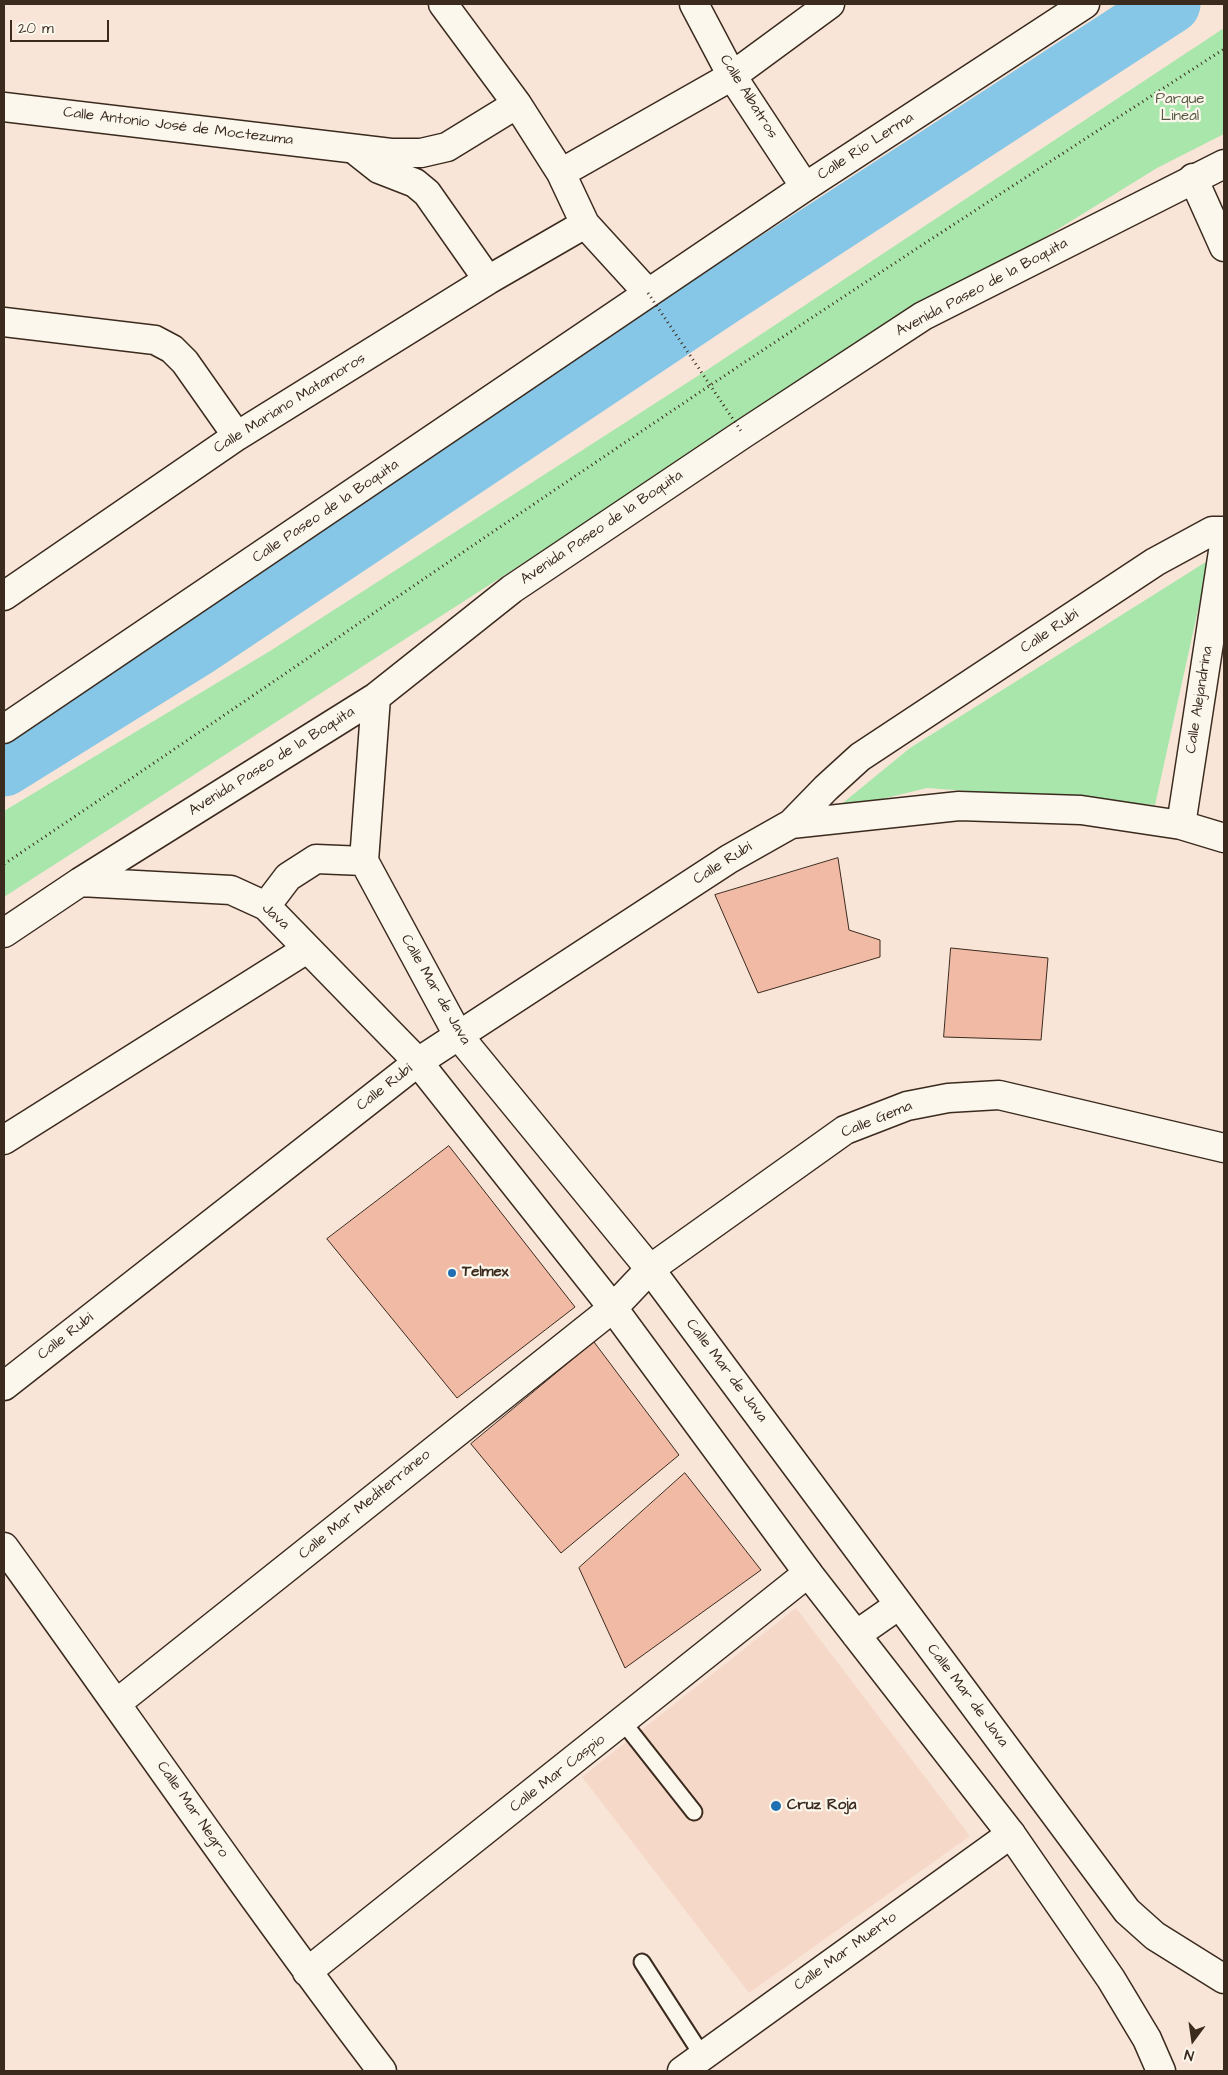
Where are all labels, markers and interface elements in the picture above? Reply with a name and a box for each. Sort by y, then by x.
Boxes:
scale bar [12,10,111,42]
text: 20 m [18,18,54,39]
street label: Calle Albatros [715,52,781,142]
park label: Parque Lineal [1156,91,1204,126]
street label: Calle Antonio José de Moctezuma [62,104,294,150]
street label: Calle Río Lerma [815,109,917,185]
street label: Avenida Paseo de la Boquita [893,235,1071,341]
street label: Calle Mariano Matamoros [211,350,369,458]
street label: Calle Paseo de la Boquita [249,456,403,568]
street label: Avenida Paseo de la Boquita [517,467,687,589]
street label: Calle Rubí [1018,606,1082,658]
street label: Calle Alejandrina [1183,645,1217,755]
street label: Avenida Paseo de la Boquita [186,703,358,821]
street label: Calle Rubí [690,839,756,889]
street label: Java [257,900,293,934]
street label: Calle Mar de Java [396,932,474,1048]
street label: Calle Rubí [353,1061,417,1115]
street label: Calle Gema [839,1098,915,1142]
place label: Telmex [462,1264,509,1282]
marker: Telmex [446,1267,458,1279]
street label: Calle Rubí [34,1310,98,1364]
street label: Calle Mar de Java [681,1316,771,1426]
street label: Calle Mar Mediterráneo [295,1446,435,1564]
street label: Calle Mar de Java [922,1641,1012,1751]
street label: Calle Mar Caspio [507,1731,609,1817]
street label: Calle Mar Negro [152,1758,232,1862]
place label: Cruz Roja [787,1797,856,1815]
marker: Cruz Roja [769,1799,783,1813]
street label: Calle Mar Muerto [791,1909,901,1995]
north arrow [1168,2015,1218,2065]
text: N [1183,2044,1196,2065]

